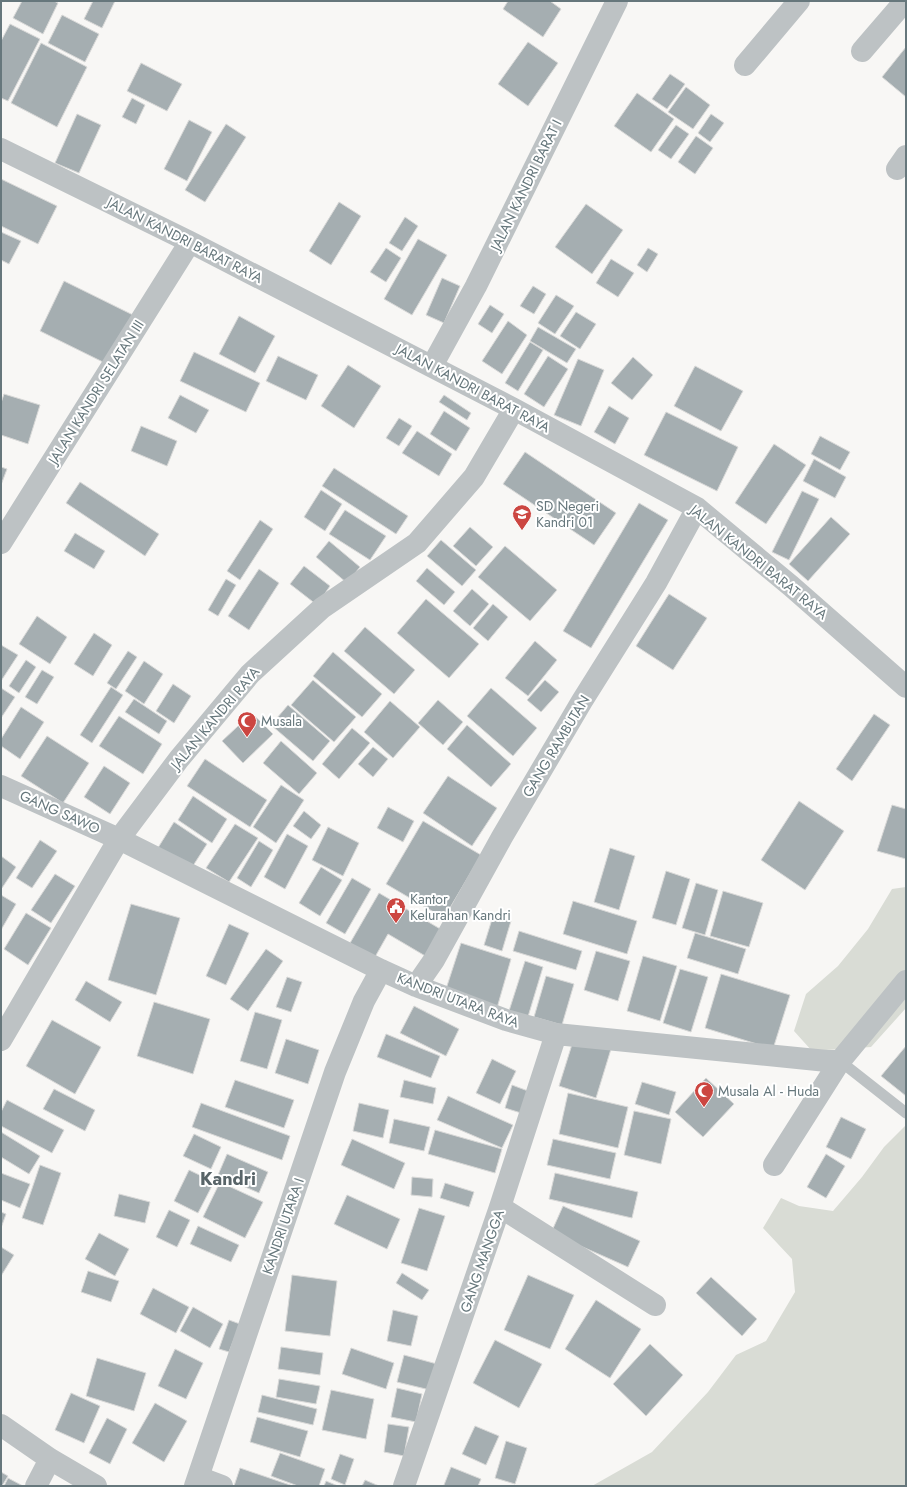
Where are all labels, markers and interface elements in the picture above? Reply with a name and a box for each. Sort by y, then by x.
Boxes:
street label: JALAN KANDRI BARAT I [485,116,566,256]
street label: JALAN KANDRI BARAT RAYA [102,191,267,288]
street label: JALAN KANDRI SELATAN III [42,316,149,470]
street label: JALAN KANDRI BARAT RAYA [391,338,554,438]
place label: SD Negeri Kandri 01 [536,496,599,532]
street label: JALAN KANDRI BARAT RAYA [684,499,833,624]
school or university icon: SD Negeri Kandri 01 [511,503,533,531]
street label: JALAN KANDRI RAYA [165,662,264,775]
street label: GANG RAMBUTAN [518,691,594,801]
mosque icon: Musala [236,710,258,738]
place label: Musala [261,711,302,731]
street label: GANG SAWO [17,785,103,839]
place label: Kantor Kelurahan Kandri [410,889,511,925]
public building icon: Kantor Kelurahan Kandri [385,896,407,924]
street label: KANDRI UTARA RAYA [394,968,523,1033]
mosque icon: Musala Al - Huda [693,1080,715,1108]
place label: Musala Al - Huda [718,1081,819,1101]
district label: Kandri [200,1166,256,1192]
street label: KANDRI UTARA I [257,1175,309,1277]
street label: GANG MANGGA [455,1206,509,1315]

